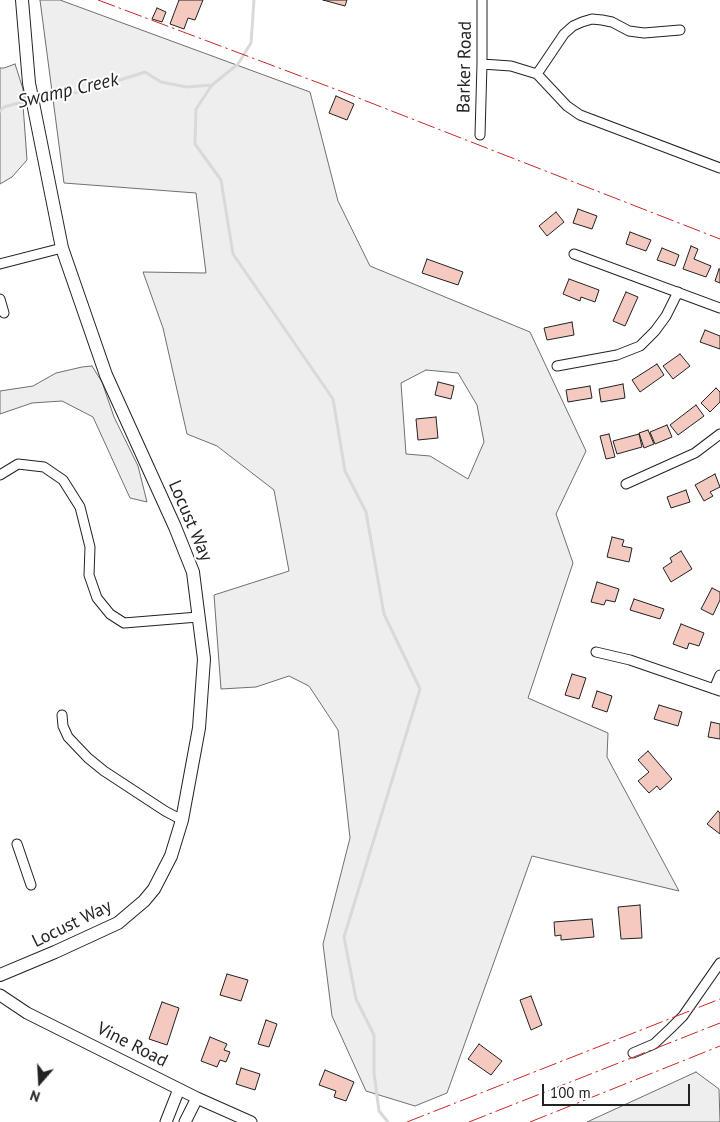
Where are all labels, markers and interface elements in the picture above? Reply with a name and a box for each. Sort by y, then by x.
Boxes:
street label: Barker Road [453,21,477,113]
water label: Swamp Creek [15,68,121,114]
street label: Locust Way [163,477,217,565]
street label: Locust Way [29,896,115,952]
street label: Vine Road [93,1018,171,1072]
north arrow [15,1057,65,1107]
scale bar [545,1074,692,1106]
text: 100 m [550,1083,591,1102]
text: N [28,1086,42,1106]

